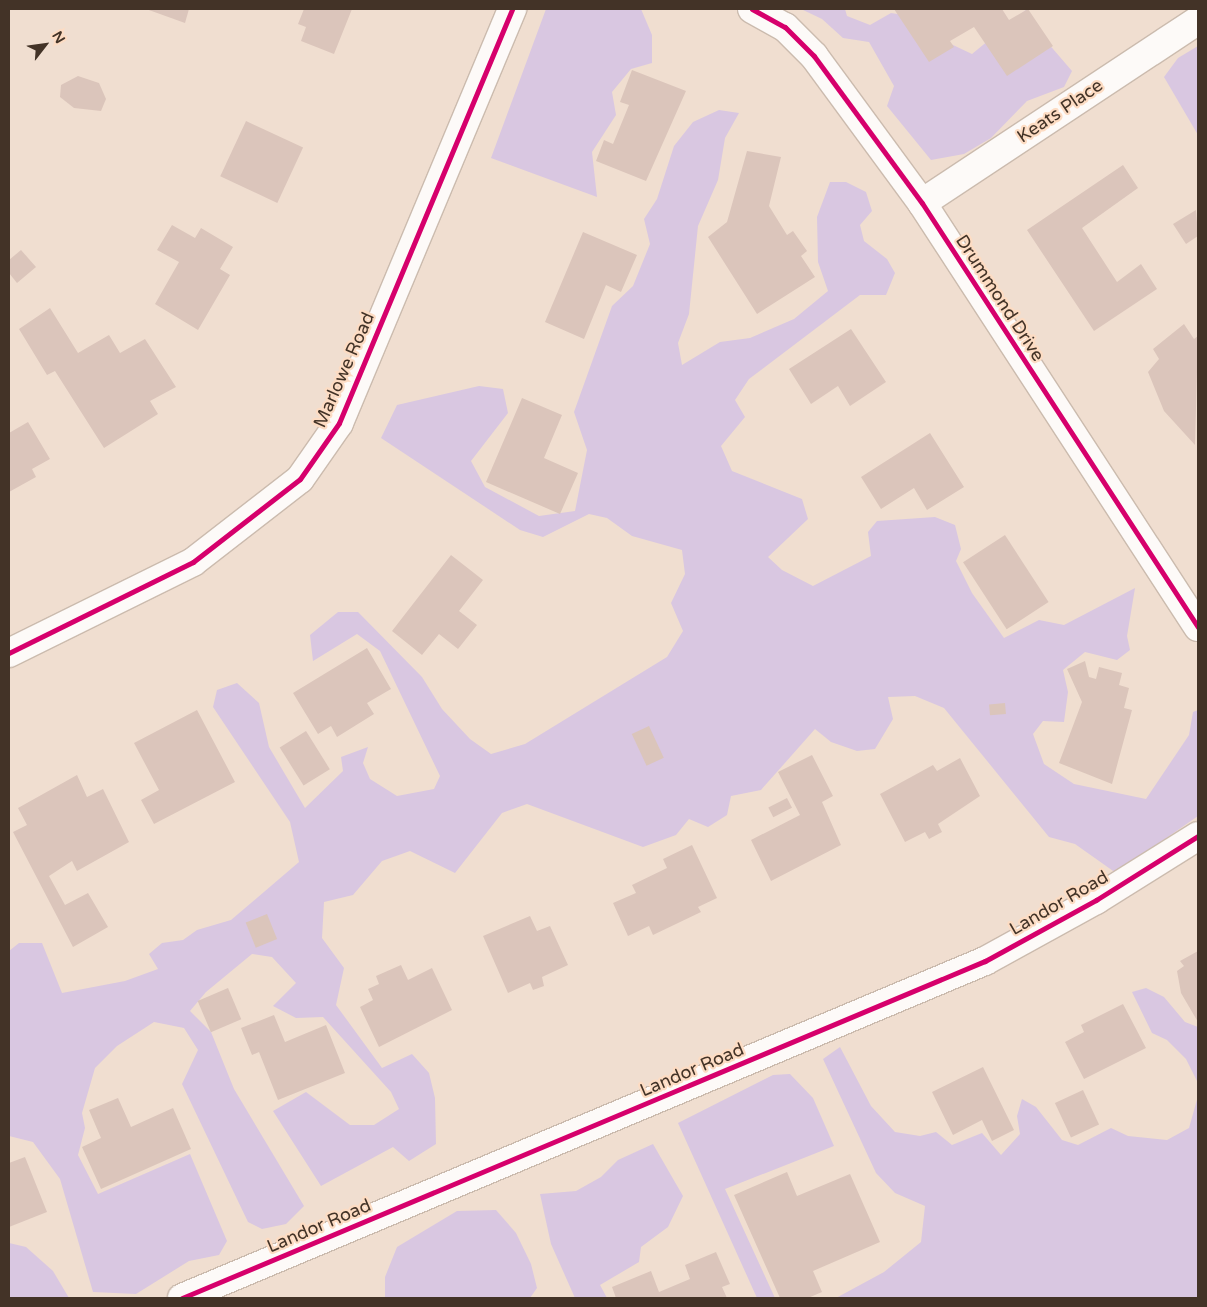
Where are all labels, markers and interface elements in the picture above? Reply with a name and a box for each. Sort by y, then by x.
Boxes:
north arrow [20,20,70,70]
text: N [48,28,69,46]
street label: Keats Place [1013,74,1107,148]
street label: Drummond Drive [951,231,1049,365]
street label: Marlowe Road [309,309,379,431]
street label: Landor Road [1006,866,1112,940]
street label: Landor Road [637,1038,747,1102]
street label: Landor Road [264,1194,374,1258]

